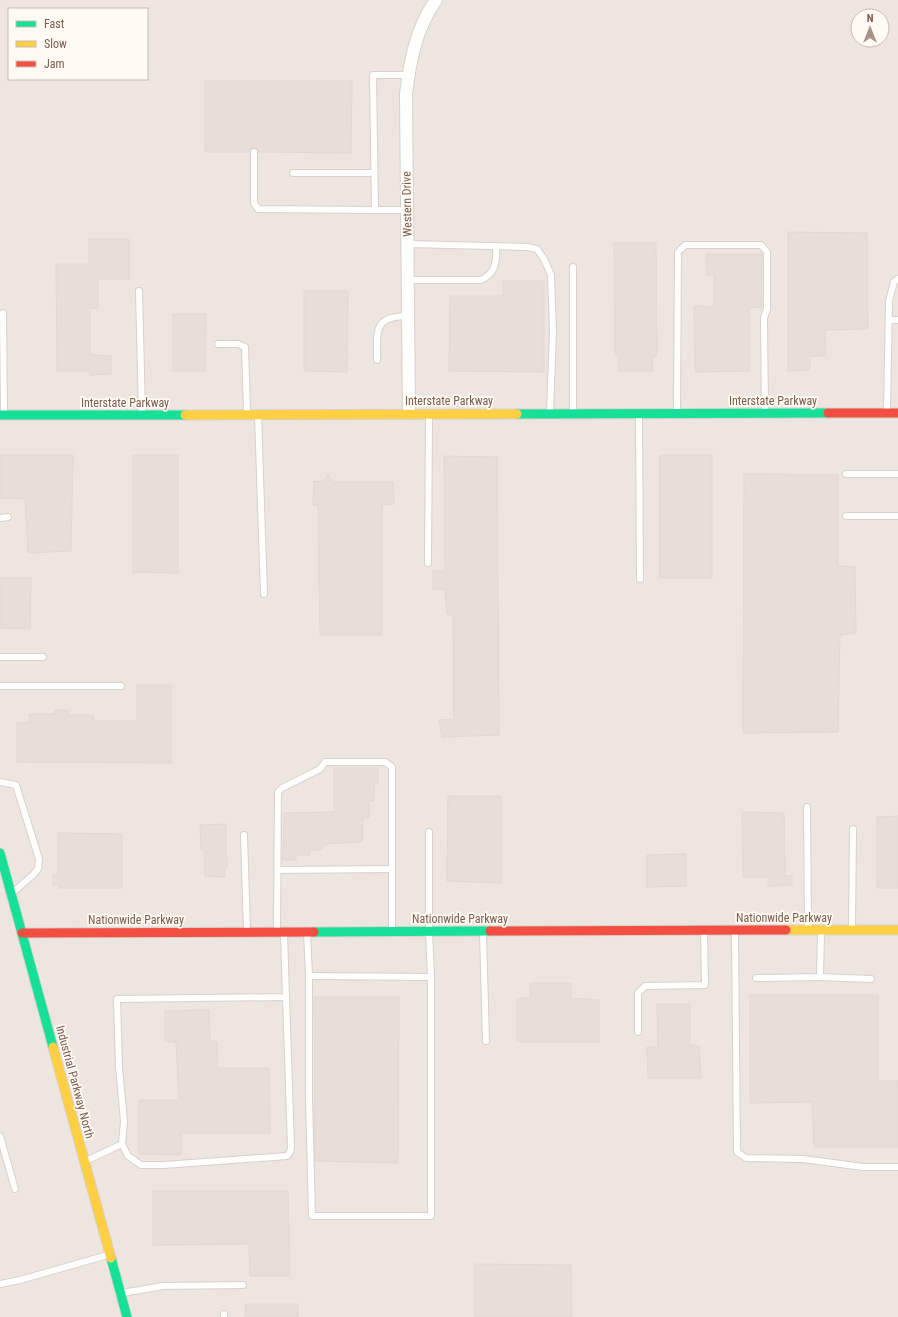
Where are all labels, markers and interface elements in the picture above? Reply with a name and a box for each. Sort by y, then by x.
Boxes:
legend [8,8,148,80]
north arrow [850,8,890,48]
text: N [867,12,874,25]
text: Fast [44,17,65,31]
text: Slow [44,37,67,51]
text: Jam [44,57,65,71]
street label: Western Drive [399,171,415,237]
street label: Interstate Parkway [405,394,493,408]
street label: Interstate Parkway [729,394,817,408]
street label: Interstate Parkway [81,396,169,410]
street label: Nationwide Parkway [736,911,832,925]
street label: Nationwide Parkway [412,912,508,926]
street label: Nationwide Parkway [88,913,184,927]
street label: Industrial Parkway North [53,1024,97,1140]

